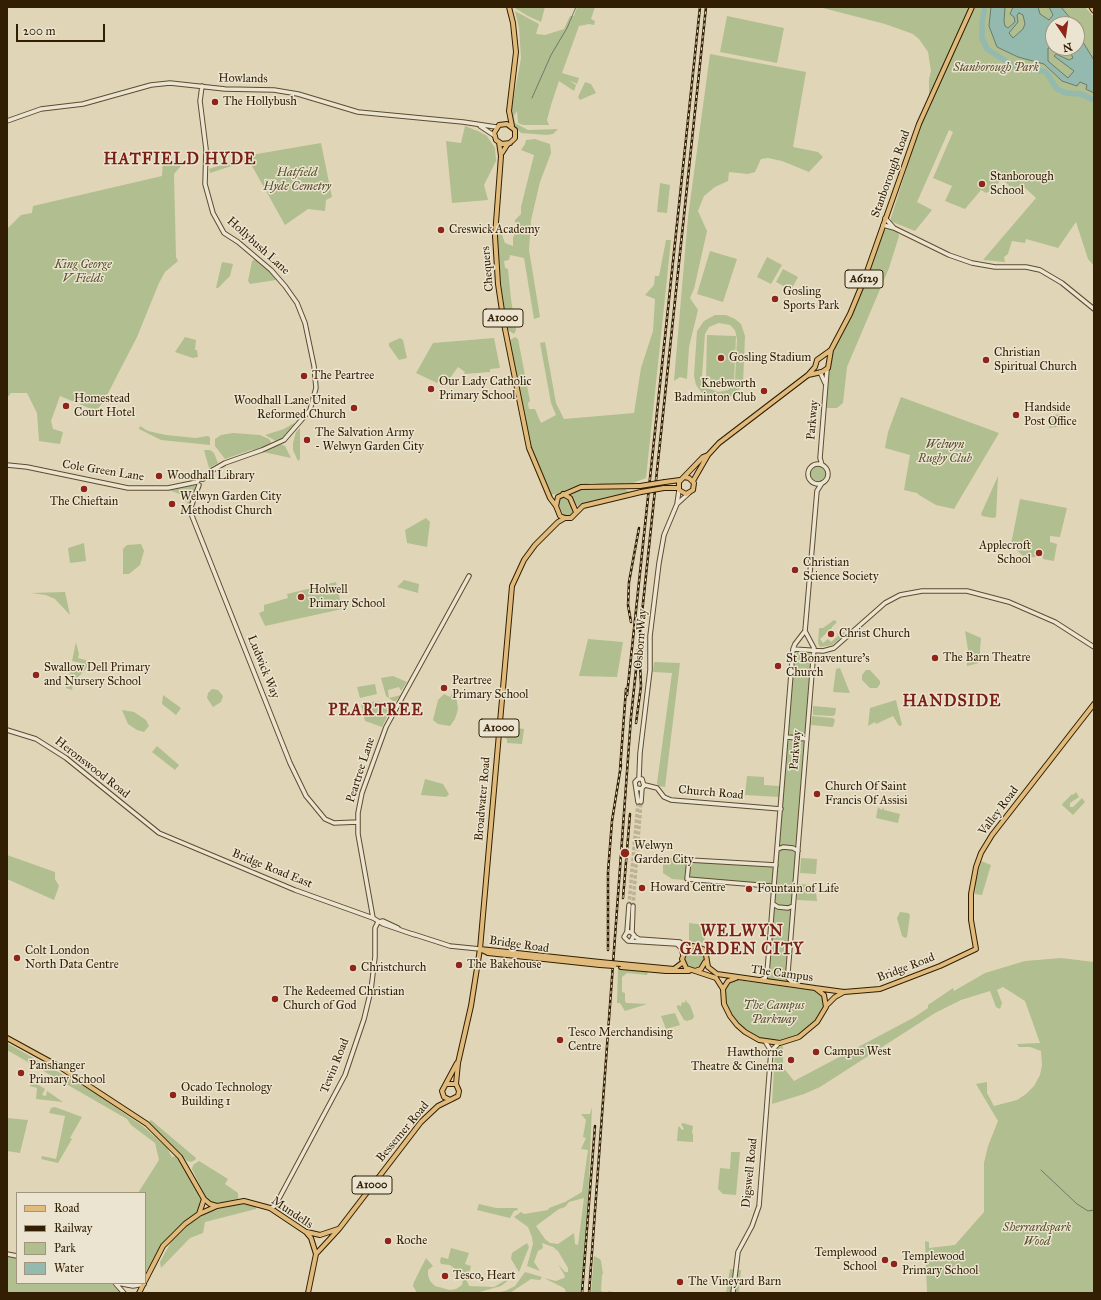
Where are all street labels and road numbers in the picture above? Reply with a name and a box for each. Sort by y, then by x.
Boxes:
street label: Howlands [218,71,268,87]
street label: Stanborough Road [869,128,913,220]
street label: Hollybush Lane [224,214,292,278]
street label: Chequers [479,246,497,292]
road number: A6129 [845,270,883,288]
road number: A1000 [483,309,523,327]
street label: Parkway [804,399,822,441]
street label: Cole Green Lane [61,457,145,485]
street label: Osborn Way [632,608,650,670]
street label: Ludwick Way [244,633,282,701]
road number: A1000 [479,719,519,737]
street label: Parkway [787,729,805,771]
street label: Heronswood Road [52,734,132,802]
street label: Peartree Lane [344,736,378,804]
street label: Broadwater Road [472,756,494,842]
street label: Church Road [678,783,744,803]
street label: Valley Road [976,784,1022,838]
street label: Bridge Road East [230,846,314,892]
street label: Bridge Road [488,934,550,956]
street label: Bridge Road [875,950,937,986]
street label: The Campus [750,963,814,985]
street label: Tewin Road [317,1036,353,1096]
street label: Bessemer Road [374,1099,432,1165]
street label: Digswell Road [739,1137,761,1209]
road number: A1000 [352,1176,392,1194]
street label: Mundells [268,1194,316,1232]

